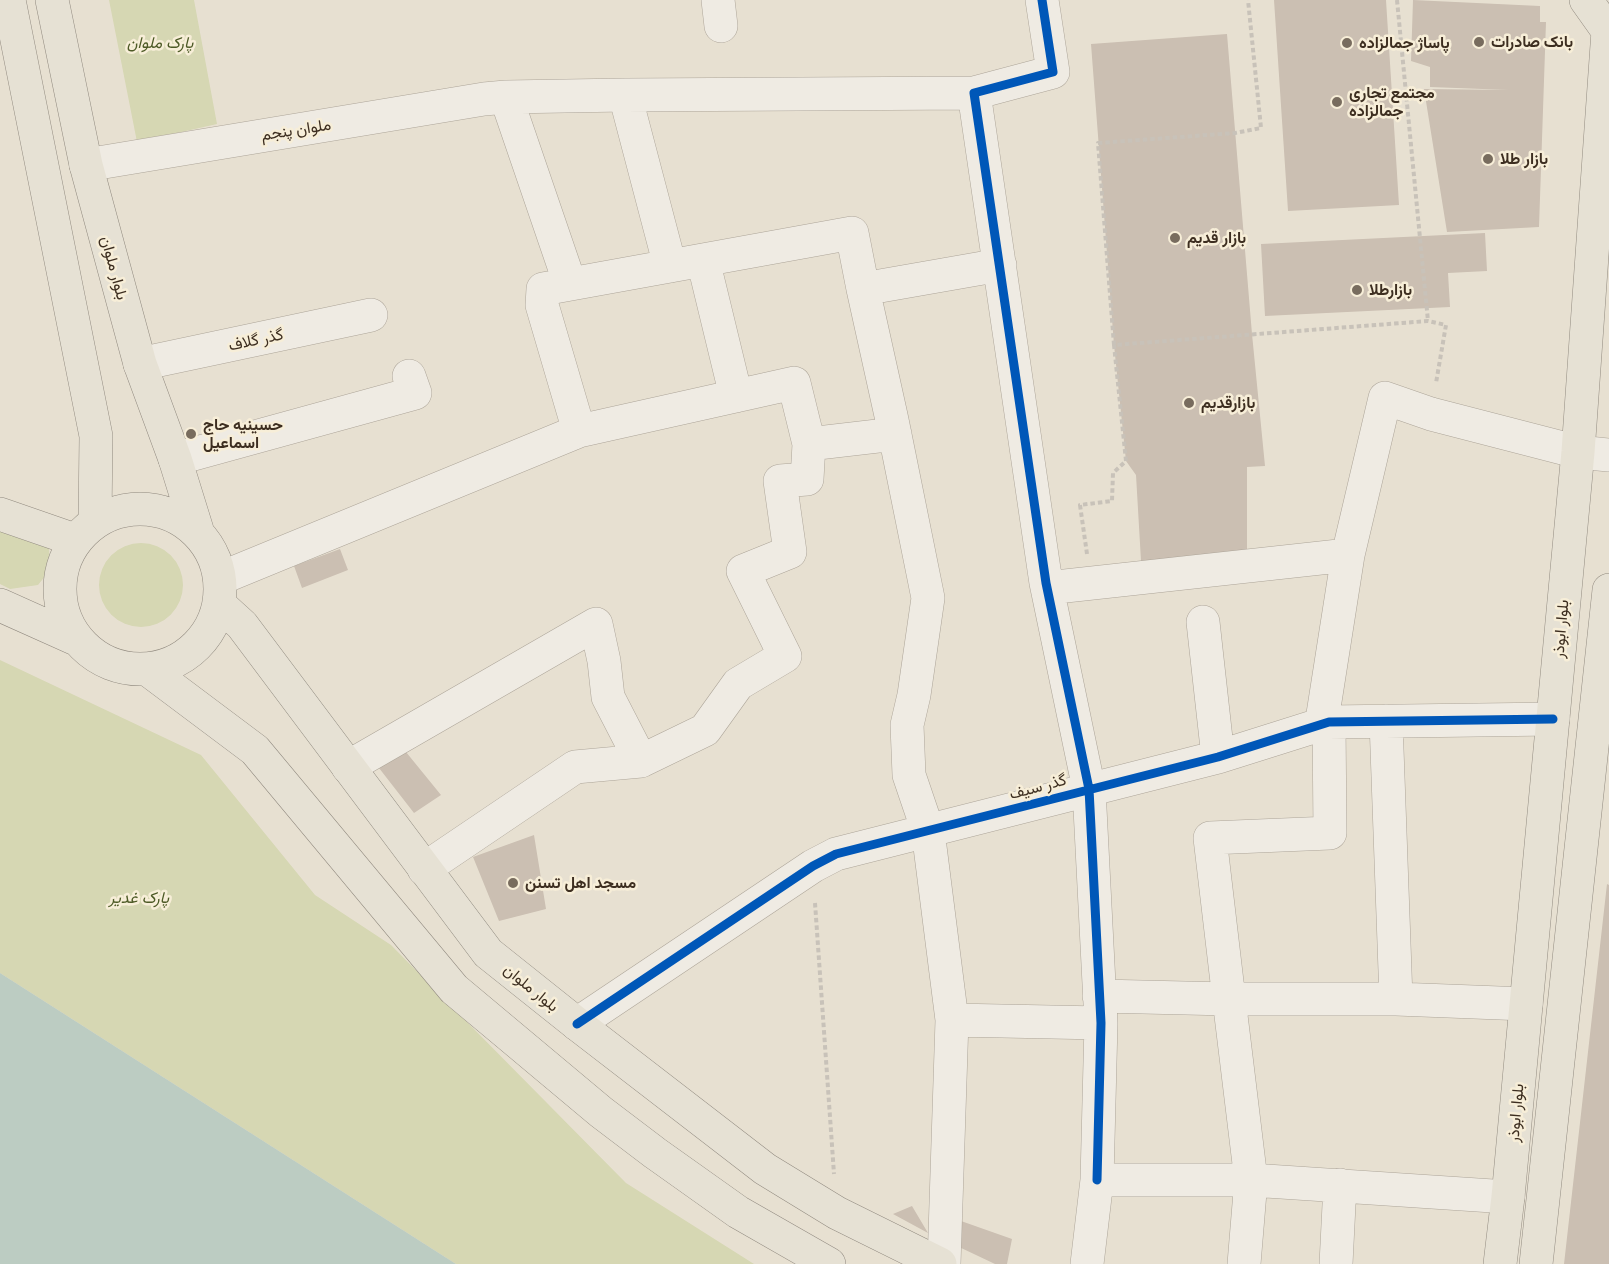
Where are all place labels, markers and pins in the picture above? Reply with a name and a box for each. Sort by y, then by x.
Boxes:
place label: بانک صادرات [1491,32,1573,52]
place label: پاساژ جمالزاده [1359,33,1450,53]
marker: بانک صادرات [1472,35,1486,49]
marker: پاساژ جمالزاده [1340,36,1354,50]
place label: مجتمع تجاری جمالزاده [1349,83,1435,121]
marker: مجتمع تجاری جمالزاده [1330,95,1344,109]
place label: بازار طلا [1500,149,1548,169]
marker: بازار طلا [1481,152,1495,166]
place label: بازار قدیم [1187,228,1246,248]
marker: بازار قدیم [1168,231,1182,245]
place label: بازارطلا [1369,280,1412,300]
marker: بازارطلا [1350,283,1364,297]
place label: بازارقدیم [1201,393,1255,413]
marker: بازارقدیم [1182,396,1196,410]
place label: حسینیه حاج اسماعیل [203,415,283,453]
marker: حسینیه حاج اسماعیل [184,427,198,441]
place label: مسجد اهل تسنن [525,873,636,893]
marker: مسجد اهل تسنن [506,876,520,890]

